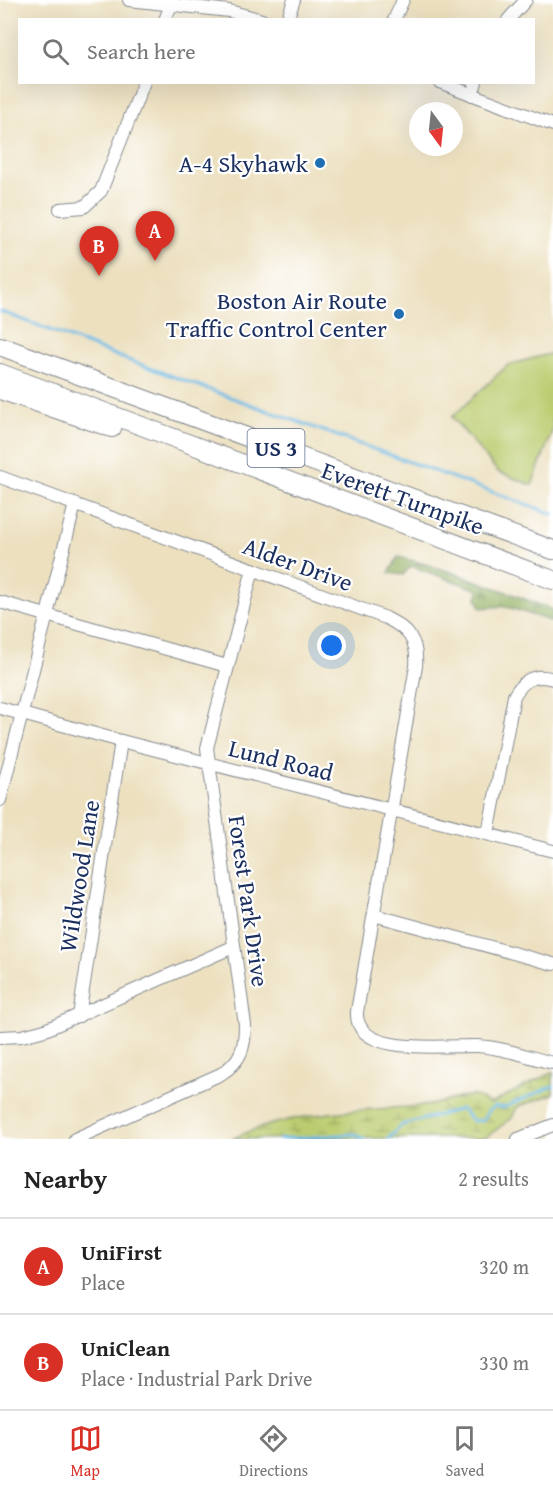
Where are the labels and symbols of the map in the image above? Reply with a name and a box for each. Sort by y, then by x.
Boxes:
north arrow [409,102,463,156]
place label: A-4 Skyhawk [179,146,309,181]
marker: A-4 Skyhawk [313,156,327,170]
pin: A [136,212,174,261]
pin: B [80,226,118,276]
place label: Boston Air Route Traffic Control Center [166,283,387,346]
marker: Boston Air Route Traffic Control Center [392,307,406,321]
road number: US 3 [248,429,304,467]
street label: Everett Turnpike [317,452,489,544]
street label: Alder Drive [238,528,358,600]
your location [317,631,346,660]
street label: Lund Road [225,730,337,790]
street label: Wildwood Lane [50,797,108,955]
street label: Forest Park Drive [220,813,278,989]

